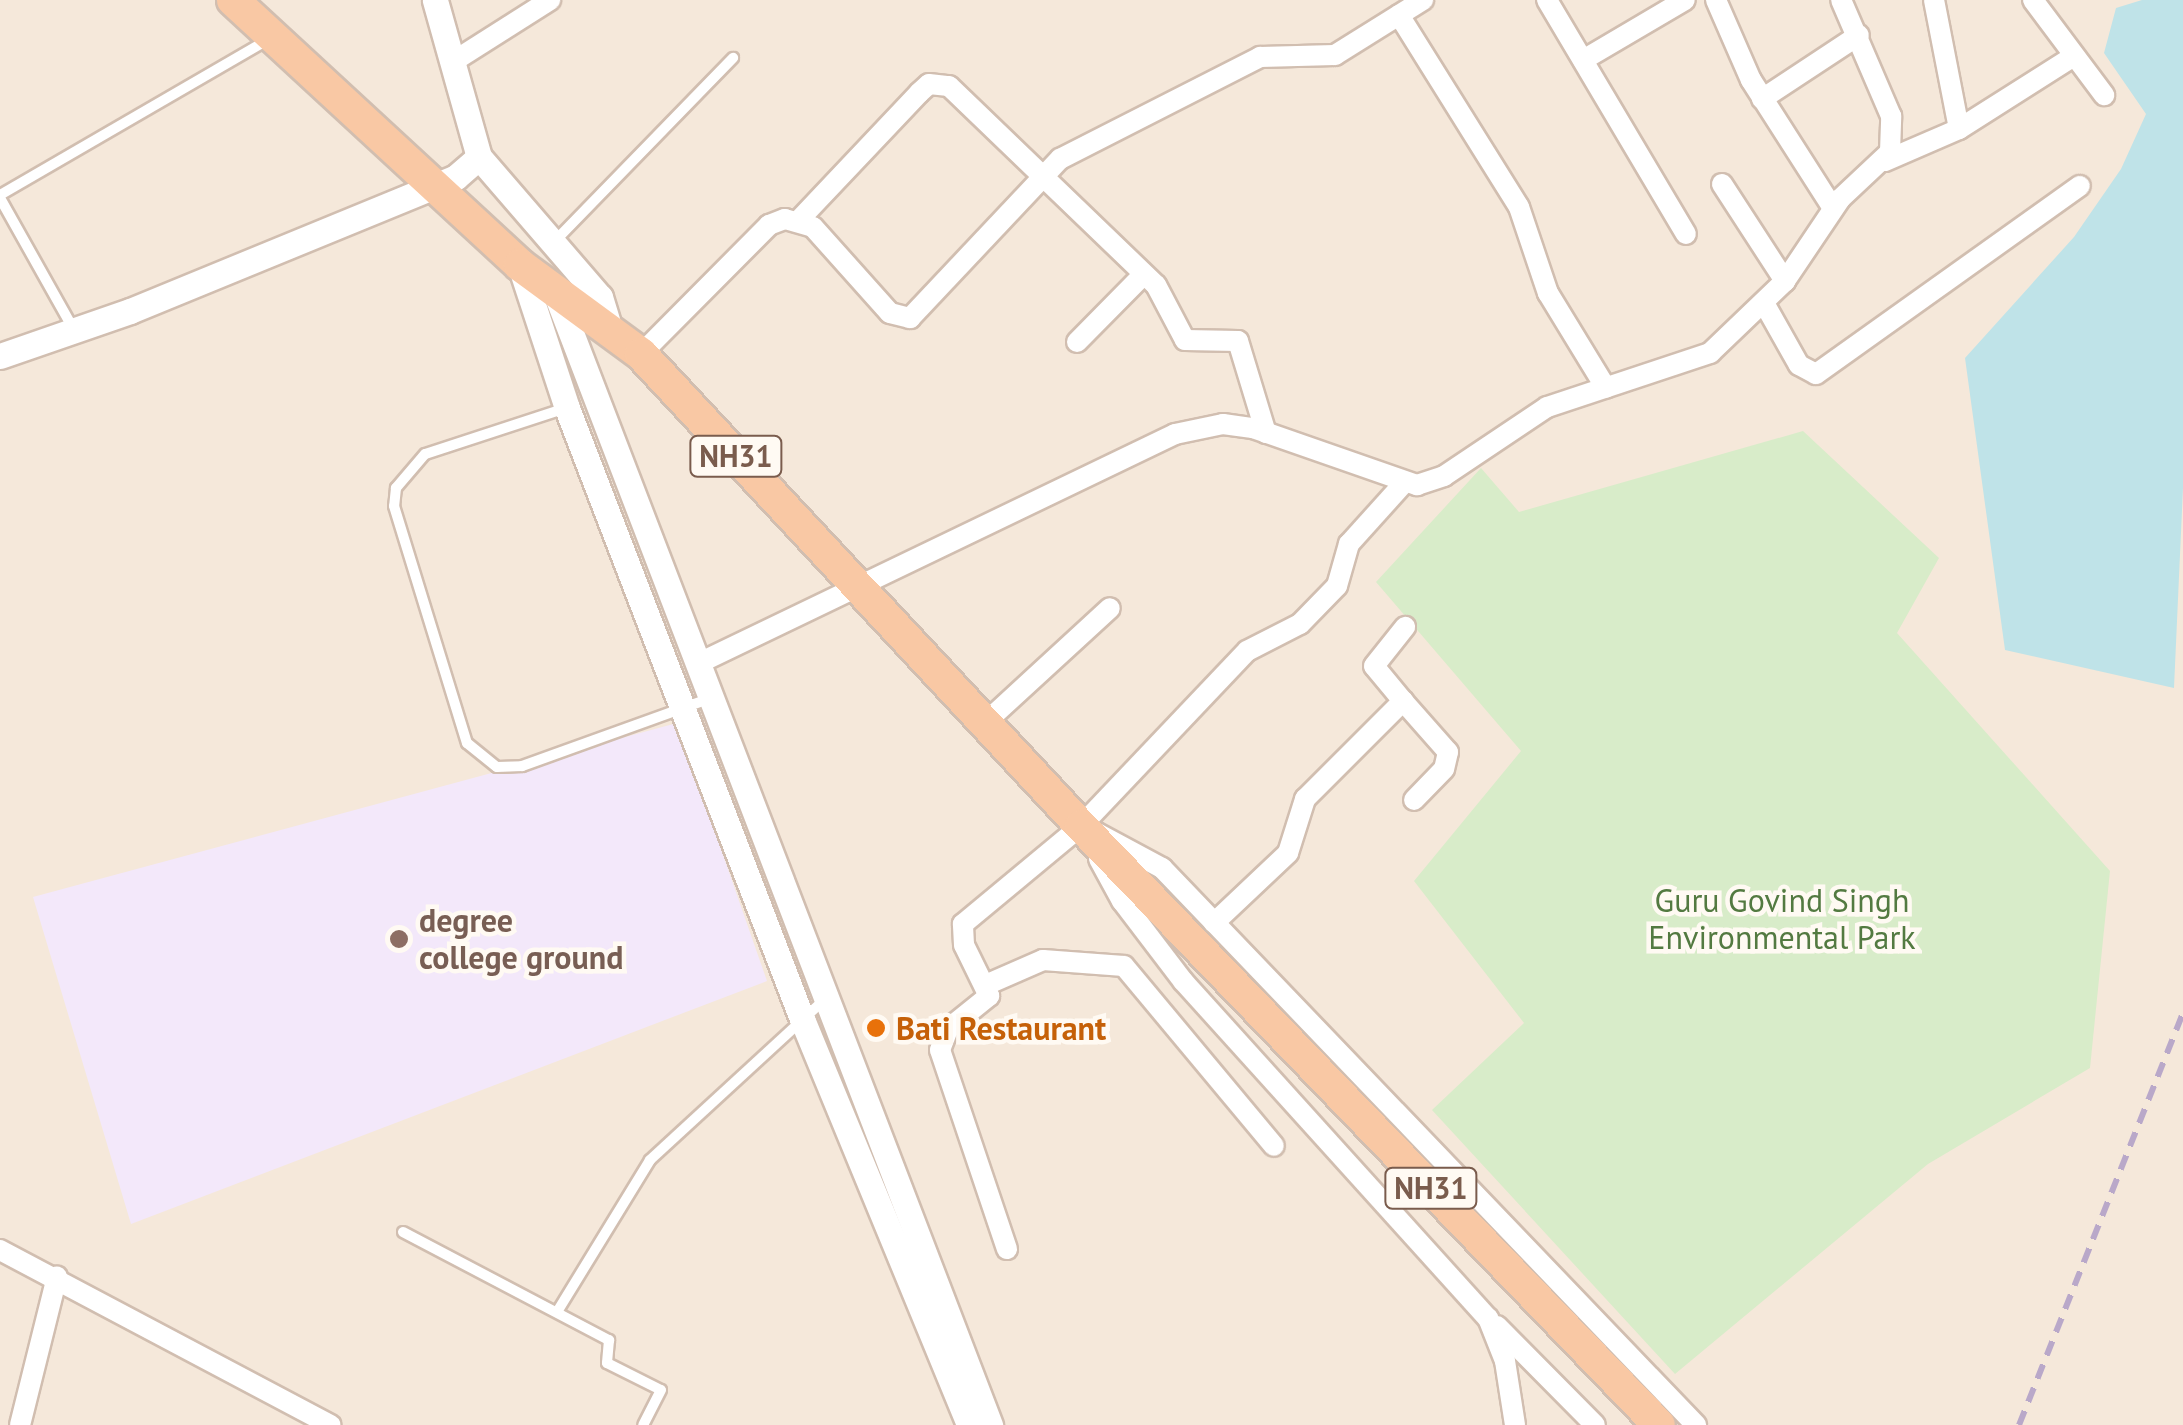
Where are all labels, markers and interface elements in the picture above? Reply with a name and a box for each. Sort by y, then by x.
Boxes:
road number: NH31 [688,431,784,481]
park label: Guru Govind Singh Environmental Park [1648,882,1916,957]
place label: degree college ground [419,902,623,977]
marker: degree college ground [388,928,410,950]
place label: Bati Restaurant [896,1009,1106,1047]
marker: Bati Restaurant [865,1017,887,1039]
road number: NH31 [1384,1163,1478,1213]

